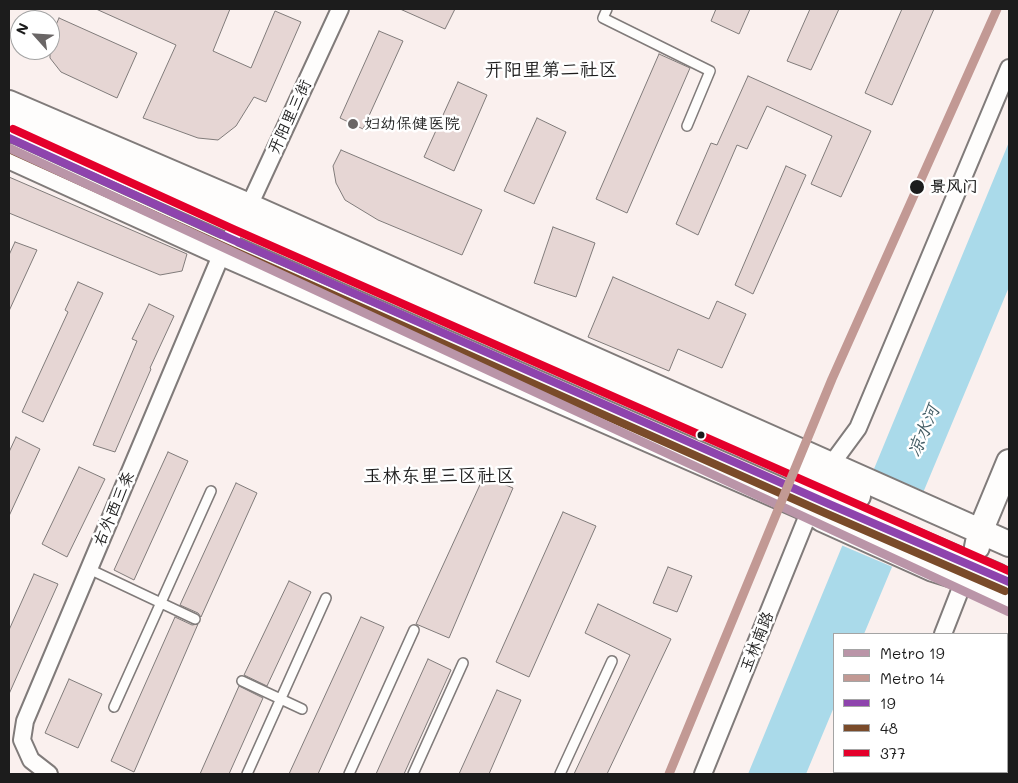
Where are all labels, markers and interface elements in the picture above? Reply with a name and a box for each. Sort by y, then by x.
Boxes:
north arrow [10,10,60,60]
text: N [11,20,33,38]
district label: 开阳里第二社区 [485,59,617,81]
street label: 开阳里三街 [264,77,316,157]
place label: 妇幼保健医院 [364,114,460,134]
marker: 妇幼保健医院 [346,117,360,131]
place label: 景风门 [930,177,978,197]
marker: 景风门 [908,178,926,196]
water label: 凉水河 [904,402,944,460]
unlabelled marker [696,430,706,440]
district label: 玉林东里三区社区 [363,465,515,487]
street label: 右外西三条 [90,468,138,550]
street label: 玉林南路 [736,609,778,675]
legend [833,633,1008,773]
text: Metro 19 [880,643,945,663]
text: Metro 14 [880,668,945,688]
text: 19 [880,693,896,713]
text: 48 [880,718,898,738]
text: 377 [880,743,905,763]

